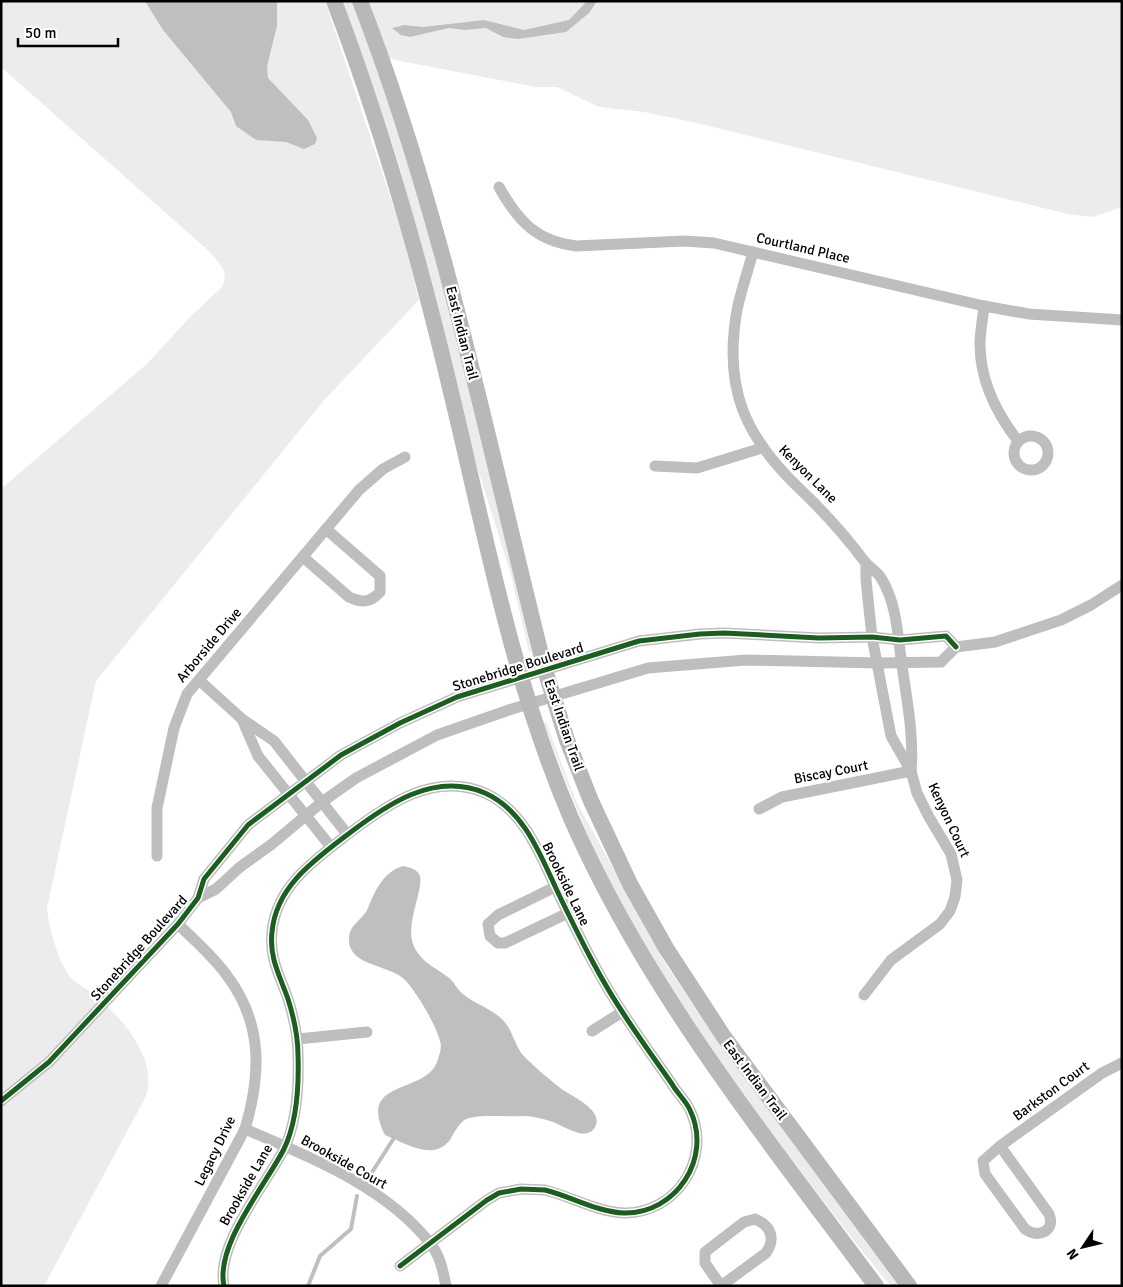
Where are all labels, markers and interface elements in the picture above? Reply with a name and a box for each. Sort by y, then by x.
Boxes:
scale bar [18,15,118,47]
text: 50 m [25,24,56,42]
street label: Courtland Place [754,229,852,267]
street label: East Indian Trail [442,284,482,382]
street label: Kenyon Lane [775,441,841,507]
street label: Arborside Drive [173,604,245,686]
street label: Stonebridge Boulevard [450,639,586,695]
street label: East Indian Trail [540,677,588,773]
street label: Biscay Court [792,756,870,788]
street label: Kenyon Court [924,780,974,860]
street label: Brookside Lane [538,839,594,929]
street label: Stonebridge Boulevard [87,892,191,1004]
street label: East Indian Trail [719,1037,791,1123]
street label: Barkston Court [1009,1058,1093,1124]
street label: Legacy Drive [191,1113,239,1189]
street label: Brookside Court [298,1131,390,1193]
street label: Brookside Lane [216,1141,276,1229]
north arrow [1058,1222,1108,1272]
text: N [1063,1245,1083,1263]

